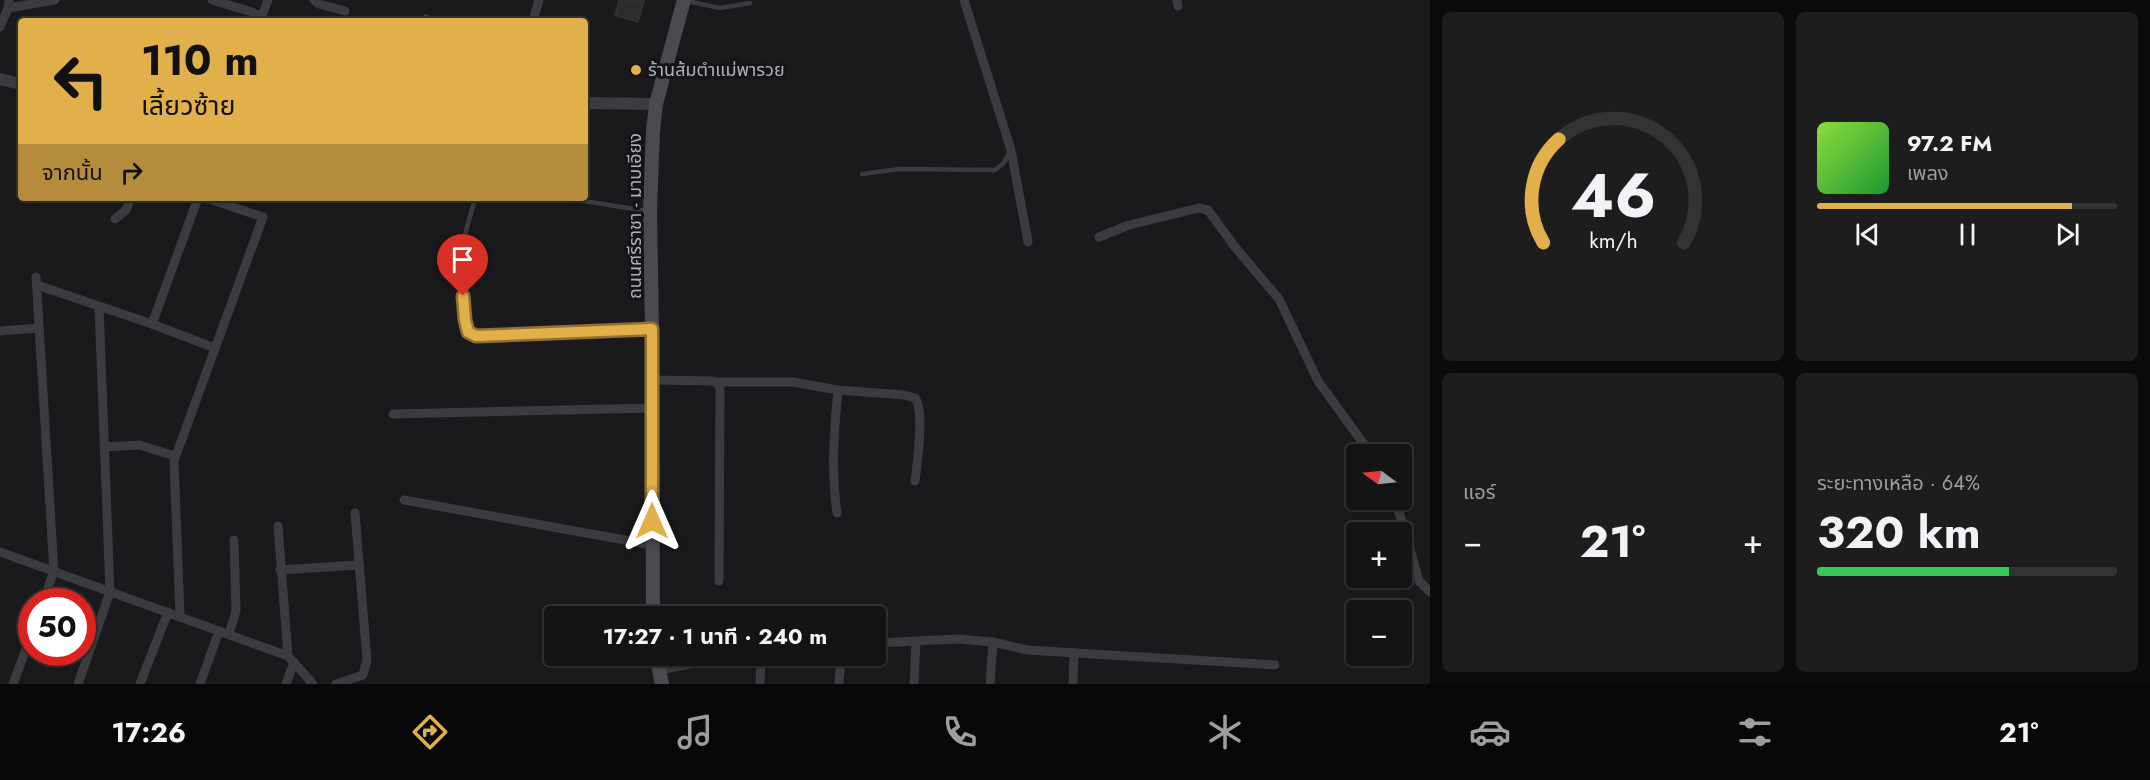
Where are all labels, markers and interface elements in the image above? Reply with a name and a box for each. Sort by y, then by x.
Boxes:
text: 110 m [141,30,259,91]
icon: left [42,42,120,120]
place label: ร้านส้มตำแม่พารวย [648,57,785,83]
marker: ร้านส้มตำแม่พารวย [629,63,643,77]
text: เลี้ยวซ้าย [141,86,235,125]
text: 97.2 FM [1907,127,1992,159]
street label: ถนนศรีราชา - มาบเอียง [622,133,648,299]
text: 46 [1570,151,1656,241]
text: จากนั้น [42,156,103,188]
icon: right [115,156,148,189]
text: เพลง [1907,159,1949,188]
icon: previous [1851,218,1884,251]
icon: pause [1951,218,1984,251]
icon: next [2051,218,2084,251]
text: km/h [1589,226,1637,257]
pin [437,234,488,296]
icon: arrive [446,243,479,276]
north arrow [1346,444,1412,510]
map controls [1346,444,1412,666]
text: ระยะทางเหลือ · 64% [1817,469,1980,498]
text: แอร์ [1463,478,1495,507]
position arrow [620,489,684,553]
text: 320 km [1817,500,1981,565]
text: 21° [1580,509,1645,574]
text: − [1463,518,1482,565]
text: + [1743,518,1763,565]
button: + [1346,522,1412,588]
speed limit sign: 50 [18,588,96,666]
button: − [1346,600,1412,666]
text: 17:27 · 1 นาที · 240 m [603,620,827,652]
icon: directions [409,711,451,753]
icon: music [674,711,716,753]
icon: phone [939,711,981,753]
icon: climate [1204,711,1246,753]
icon: car [1469,711,1511,753]
icon: filters [1734,711,1776,753]
text: 17:26 [112,713,186,752]
text: 21° [1999,713,2038,752]

